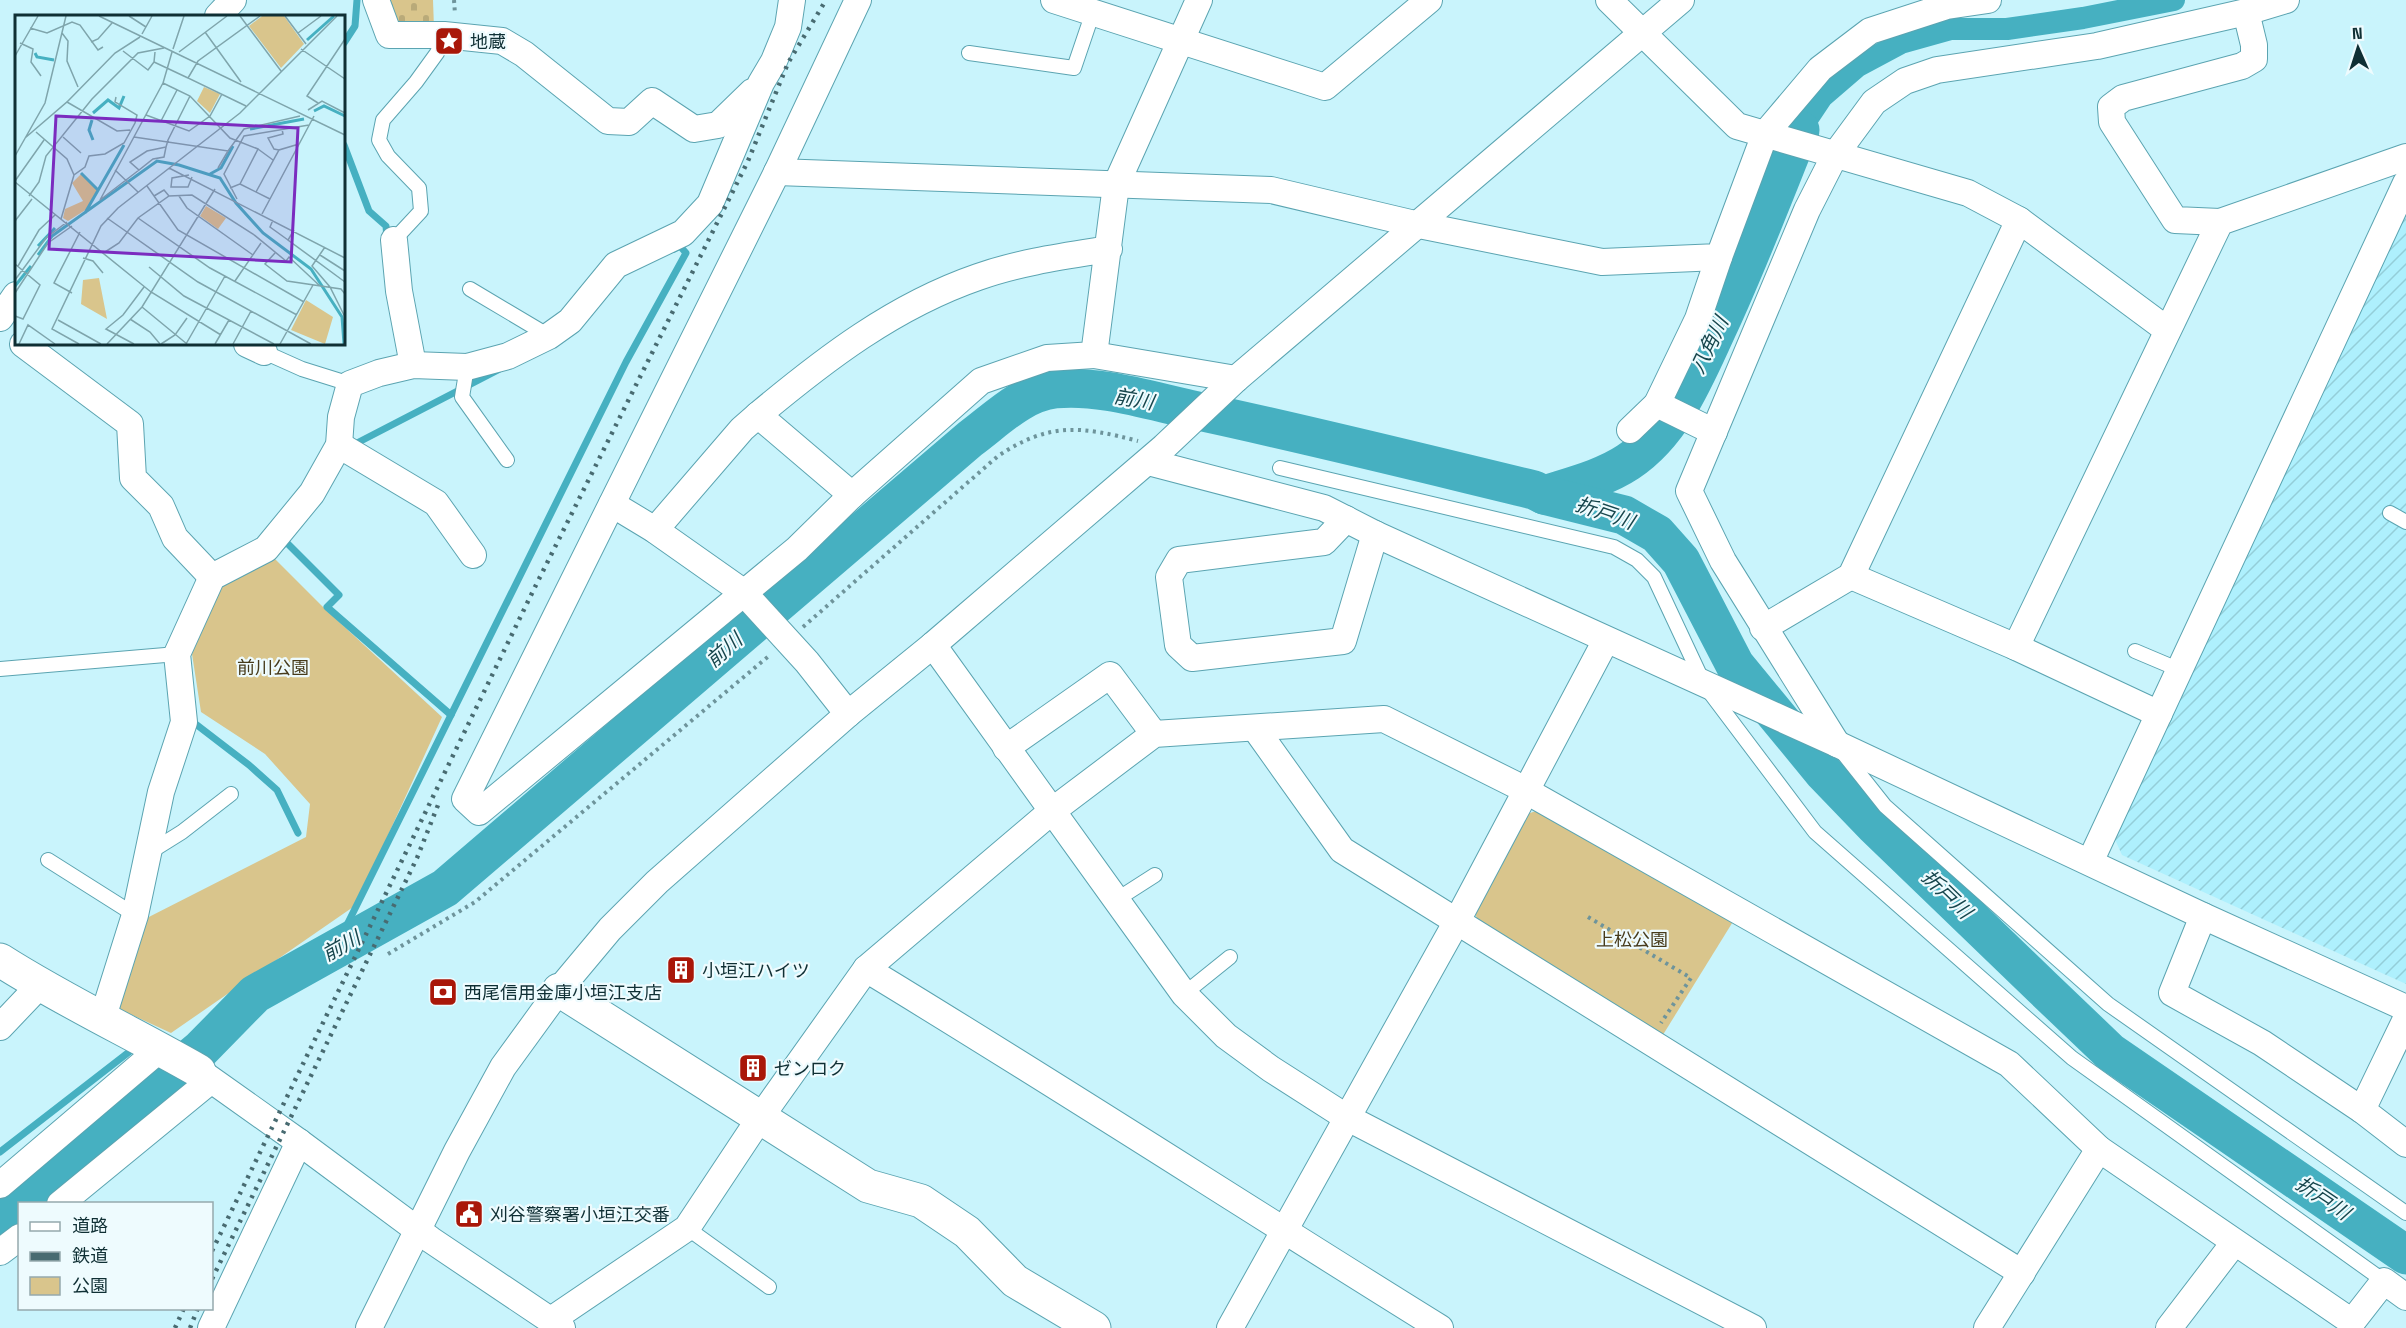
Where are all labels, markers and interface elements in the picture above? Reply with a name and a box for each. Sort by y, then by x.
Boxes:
inset map [15,15,345,345]
north arrow [2328,18,2388,78]
text: N [2351,23,2363,44]
place icon: 地蔵 [433,25,465,57]
place label: 地蔵 [470,30,506,53]
water label: 八角川 [1684,311,1735,378]
water label: 前川 [1112,383,1158,416]
water label: 折戸川 [1572,491,1639,536]
water label: 前川 [700,626,749,673]
park label: 前川公園 [237,656,309,679]
water label: 折戸川 [1916,864,1979,926]
water label: 前川 [317,924,367,967]
park label: 上松公園 [1596,928,1668,951]
building icon: 小垣江ハイツ [665,954,697,986]
place label: 小垣江ハイツ [702,959,810,982]
bank icon: 西尾信用金庫小垣江支店 [427,976,459,1008]
place label: 西尾信用金庫小垣江支店 [464,981,662,1004]
building icon: ゼンロク [737,1052,769,1084]
place label: ゼンロク [774,1057,846,1080]
water label: 折戸川 [2291,1170,2357,1227]
public building icon: 刈谷警察署小垣江交番 [453,1198,485,1230]
legend [18,1202,213,1310]
place label: 刈谷警察署小垣江交番 [490,1203,670,1226]
text: 道路 [72,1214,108,1237]
text: 鉄道 [72,1244,108,1267]
text: 公園 [72,1274,108,1297]

